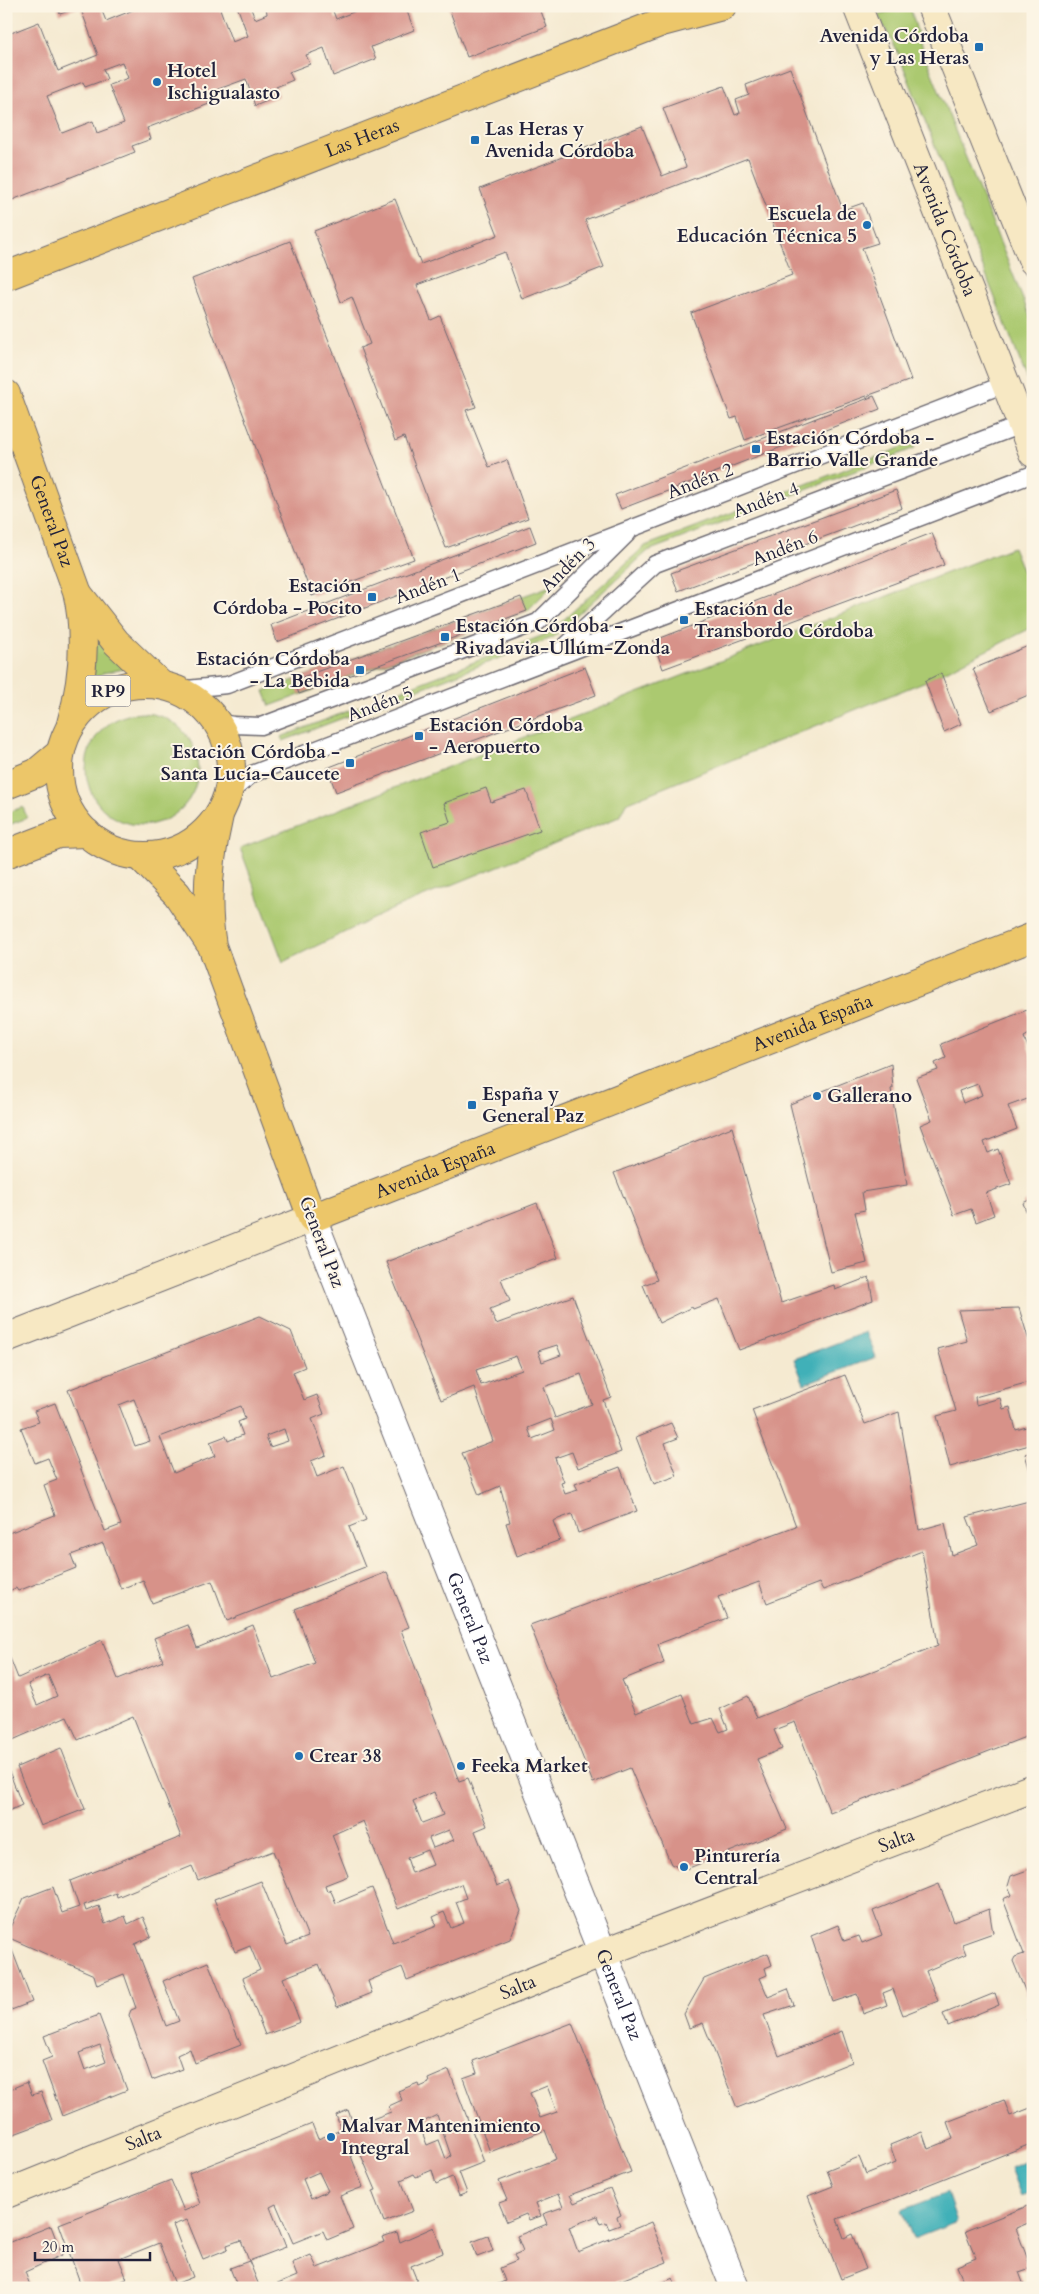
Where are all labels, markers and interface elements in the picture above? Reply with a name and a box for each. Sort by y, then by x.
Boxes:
place label: Avenida Córdoba y Las Heras [820,23,970,71]
marker: Avenida Córdoba y Las Heras [973,41,985,53]
place label: Hotel Ischigualasto [167,58,280,106]
marker: Hotel Ischigualasto [151,76,163,88]
street label: Las Heras [322,112,403,164]
place label: Las Heras y Avenida Córdoba [485,116,635,164]
marker: Las Heras y Avenida Córdoba [469,134,481,146]
street label: Avenida Córdoba [907,158,983,300]
place label: Escuela de Educación Técnica 5 [676,201,857,249]
marker: Escuela de Educación Técnica 5 [861,219,873,231]
place label: Estación Córdoba - Barrio Valle Grande [766,425,938,473]
marker: Estación Córdoba - Barrio Valle Grande [750,443,762,455]
street label: Andén 2 [663,456,737,505]
street label: General Paz [23,471,80,571]
street label: Andén 4 [729,475,803,524]
street label: Andén 6 [748,524,822,572]
street label: Andén 3 [535,532,601,598]
street label: Andén 1 [391,562,465,610]
place label: Estación Córdoba - Pocito [213,573,363,621]
marker: Estación Córdoba - Pocito [366,591,378,603]
place label: Estación de Transbordo Córdoba [694,596,874,644]
place label: Estación Córdoba - Rivadavia-Ullúm-Zonda [455,613,671,661]
marker: Estación de Transbordo Córdoba [678,614,690,626]
marker: Estación Córdoba - Rivadavia-Ullúm-Zonda [439,631,451,643]
place label: Estación Córdoba - La Bebida [196,646,351,694]
marker: Estación Córdoba - La Bebida [354,664,366,676]
road number: RP9 [86,676,130,706]
street label: Andén 5 [343,680,417,728]
place label: Estación Córdoba - Aeropuerto [429,712,584,760]
marker: Estación Córdoba - Aeropuerto [413,730,425,742]
place label: Estación Córdoba - Santa Lucía-Caucete [161,739,340,787]
marker: Estación Córdoba - Santa Lucía-Caucete [344,757,356,769]
street label: Avenida España [749,988,876,1058]
place label: España y General Paz [482,1081,585,1129]
place label: Gallerano [827,1083,912,1109]
marker: Gallerano [811,1090,823,1102]
marker: España y General Paz [466,1099,478,1111]
street label: Avenida España [371,1135,499,1205]
street label: General Paz [293,1192,352,1292]
street label: General Paz [440,1568,500,1668]
place label: Crear 38 [309,1743,382,1769]
marker: Crear 38 [293,1750,305,1762]
place label: Feeka Market [471,1753,588,1779]
marker: Feeka Market [455,1760,467,1772]
street label: Salta [874,1822,918,1859]
place label: Pinturería Central [694,1843,781,1891]
marker: Pinturería Central [678,1861,690,1873]
street label: General Paz [589,1945,649,2045]
street label: Salta [496,1968,540,2006]
place label: Malvar Mantenimiento Integral [341,2113,541,2161]
street label: Salta [121,2120,165,2158]
marker: Malvar Mantenimiento Integral [325,2131,337,2143]
scale bar [35,2229,150,2261]
text: 20 m [42,2237,74,2257]

